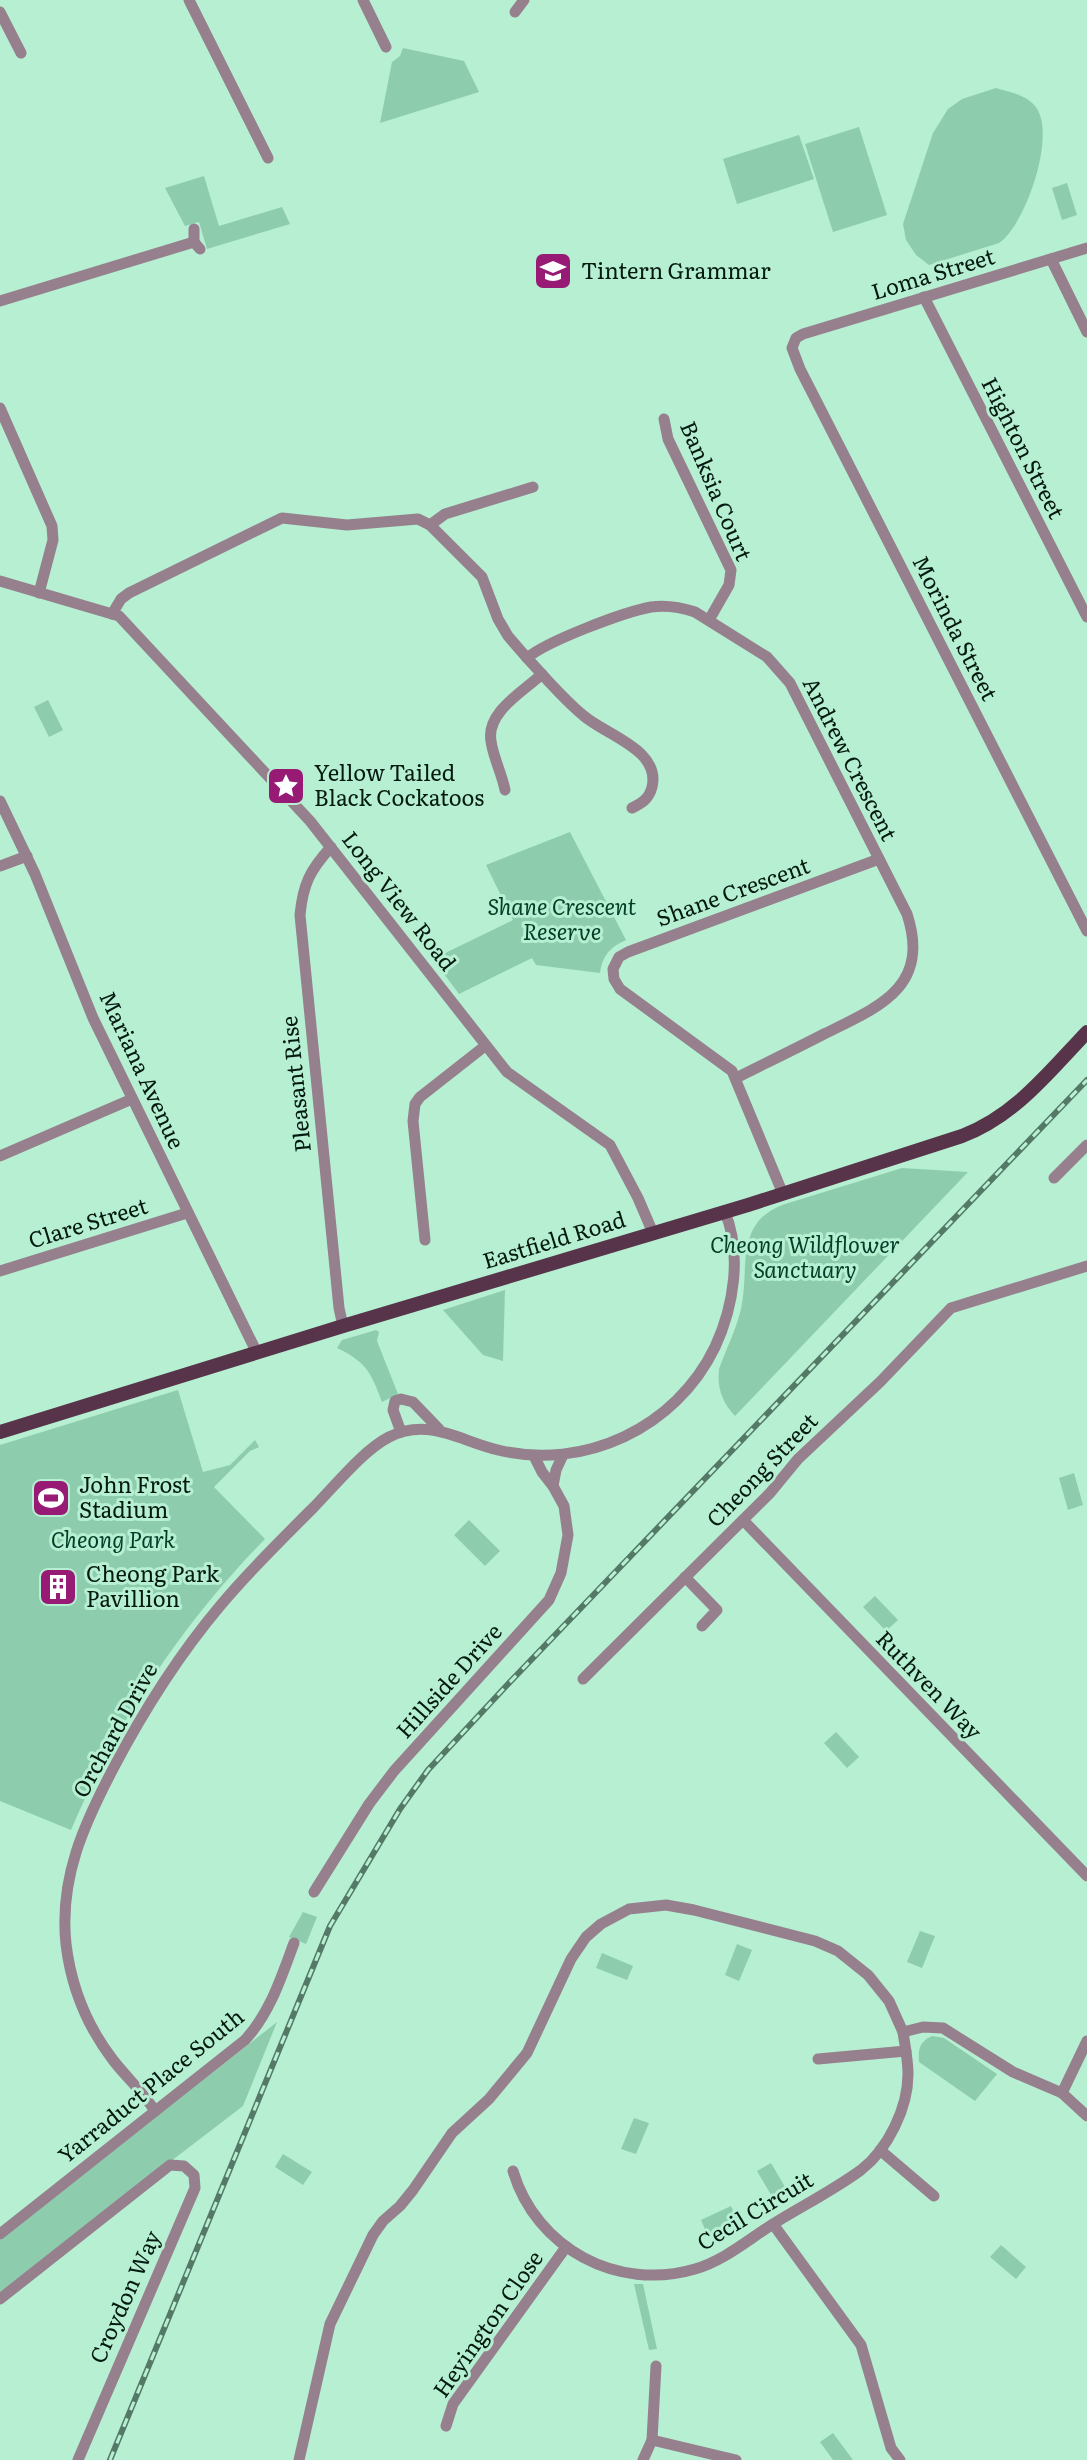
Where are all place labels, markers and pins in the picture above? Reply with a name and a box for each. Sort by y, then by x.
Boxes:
school or university icon: Tintern Grammar [532,250,574,292]
place label: Tintern Grammar [581,253,771,286]
place label: Yellow Tailed Black Cockatoos [314,755,484,813]
place icon: Yellow Tailed Black Cockatoos [265,765,307,807]
place label: John Frost Stadium [79,1467,191,1525]
sports icon: John Frost Stadium [30,1477,72,1519]
place label: Cheong Park Pavillion [86,1556,220,1614]
building icon: Cheong Park Pavillion [37,1566,79,1608]

